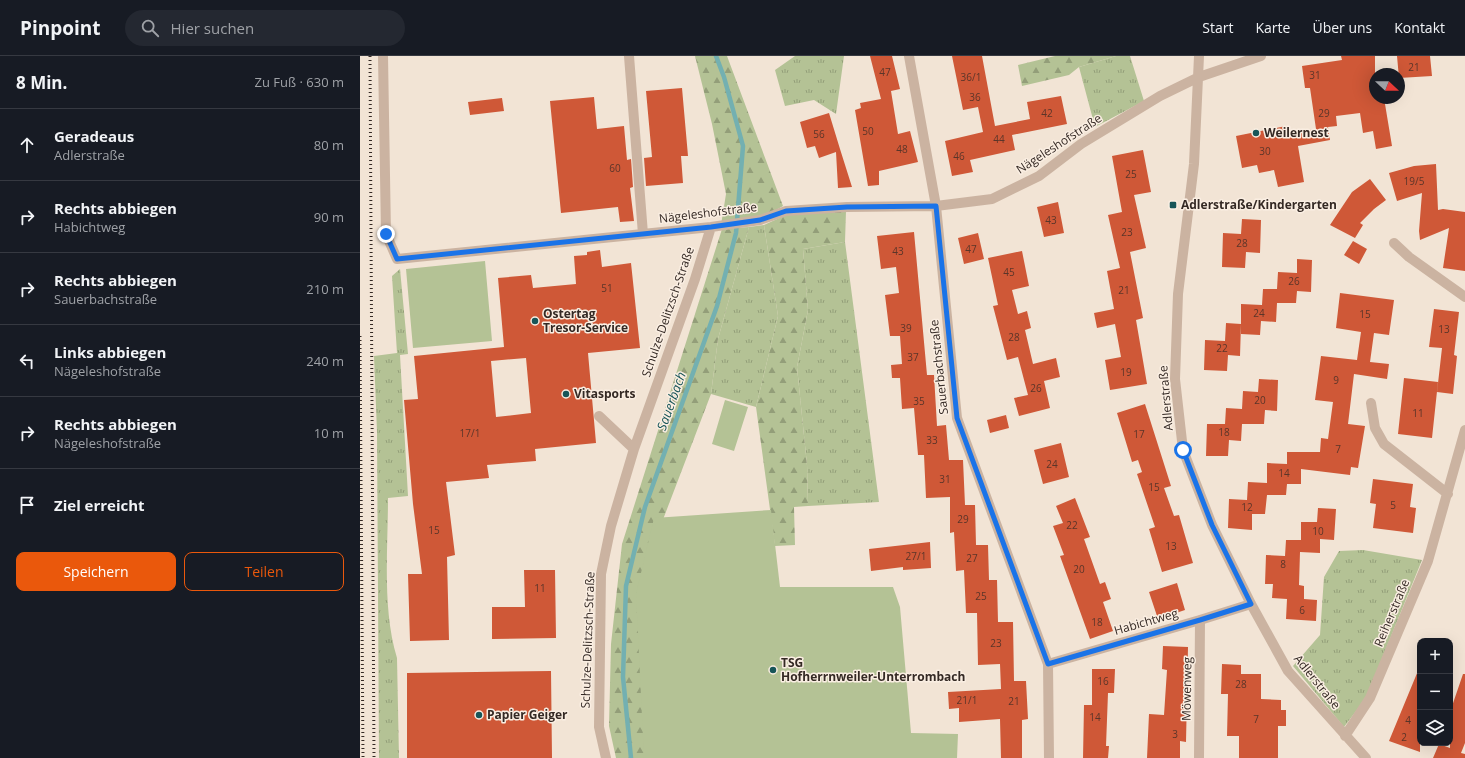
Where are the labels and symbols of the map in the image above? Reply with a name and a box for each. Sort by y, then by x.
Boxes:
house number: 21 [1408,60,1420,74]
house number: 47 [879,65,891,79]
house number: 31 [1309,68,1321,82]
north arrow [1369,68,1405,104]
house number: 36/1 [961,70,981,84]
house number: 36 [969,90,981,104]
house number: 42 [1041,106,1053,120]
house number: 29 [1318,106,1330,120]
street label: Nägeleshofstraße [1013,109,1105,178]
house number: 50 [862,124,874,138]
place label: Weilernest [1264,124,1329,141]
house number: 56 [813,127,825,141]
marker: Weilernest [1251,128,1261,138]
house number: 44 [993,132,1005,146]
house number: 48 [896,142,908,156]
house number: 30 [1259,144,1271,158]
house number: 46 [953,149,965,163]
house number: 60 [609,161,621,175]
house number: 25 [1125,167,1137,181]
house number: 19/5 [1404,174,1425,188]
place label: Adlerstraße/Kindergarten [1181,196,1337,213]
street label: Nägeleshofstraße [658,198,758,227]
marker: Adlerstraße/Kindergarten [1168,200,1178,210]
house number: 43 [1045,213,1057,227]
route end [377,225,395,243]
house number: 23 [1121,225,1133,239]
house number: 28 [1236,236,1248,250]
house number: 47 [965,242,977,256]
street label: Schulze-Delitzsch-Straße [637,244,698,379]
house number: 43 [892,244,904,258]
house number: 45 [1003,265,1015,279]
house number: 26 [1288,274,1300,288]
house number: 51 [601,281,613,295]
house number: 21 [1118,283,1130,297]
place label: Ostertag Tresor-Service [543,305,628,336]
house number: 24 [1253,306,1265,320]
house number: 15 [1359,307,1371,321]
marker: Ostertag Tresor-Service [530,316,540,326]
street label: Sauerbachstraße [925,319,952,415]
house number: 39 [900,321,912,335]
house number: 13 [1438,322,1450,336]
house number: 28 [1008,330,1020,344]
house number: 22 [1216,341,1228,355]
house number: 37 [907,350,919,364]
street label: Adlerstraße [1154,364,1177,431]
house number: 19 [1120,365,1132,379]
water label: Sauerbach [652,369,690,433]
house number: 9 [1333,373,1339,387]
house number: 26 [1030,381,1042,395]
place label: Vitasports [574,385,636,402]
marker: Vitasports [561,389,571,399]
house number: 20 [1254,393,1266,407]
house number: 35 [913,394,925,408]
house number: 11 [1412,406,1424,420]
house number: 18 [1218,425,1230,439]
house number: 17/1 [460,426,480,440]
house number: 17 [1133,427,1145,441]
house number: 33 [926,433,938,447]
route start [1174,441,1192,459]
house number: 7 [1335,442,1341,456]
house number: 24 [1046,457,1058,471]
house number: 14 [1278,466,1290,480]
house number: 31 [939,472,951,486]
house number: 15 [1148,480,1160,494]
house number: 5 [1390,498,1396,512]
house number: 12 [1241,500,1253,514]
house number: 29 [957,512,969,526]
house number: 22 [1066,518,1078,532]
house number: 15 [428,523,440,537]
house number: 10 [1312,524,1324,538]
house number: 13 [1165,539,1177,553]
house number: 27/1 [906,549,926,563]
house number: 27 [966,551,978,565]
house number: 8 [1280,557,1286,571]
house number: 20 [1073,562,1085,576]
street label: Schulze-Delitzsch-Straße [577,571,598,709]
street label: Reiherstraße [1370,576,1414,649]
house number: 11 [534,581,546,595]
house number: 25 [975,589,987,603]
house number: 6 [1299,603,1305,617]
street label: Habichtweg [1112,604,1180,639]
house number: 18 [1091,615,1103,629]
house number: 23 [990,636,1002,650]
street label: Adlerstraße [1290,651,1345,713]
place label: TSG Hofherrnweiler-Unterrombach [781,654,965,685]
street label: Möwenweg [1177,656,1196,721]
marker: TSG Hofherrnweiler-Unterrombach [768,665,778,675]
house number: 16 [1097,674,1109,688]
house number: 28 [1235,677,1247,691]
house number: 21/1 [957,693,977,707]
house number: 21 [1008,694,1020,708]
place label: Papier Geiger [487,706,568,723]
marker: Papier Geiger [474,710,484,720]
house number: 14 [1089,710,1101,724]
house number: 7 [1253,712,1259,726]
house number: 4 [1405,713,1411,727]
house number: 3 [1172,727,1178,741]
house number: 2 [1401,730,1407,744]

